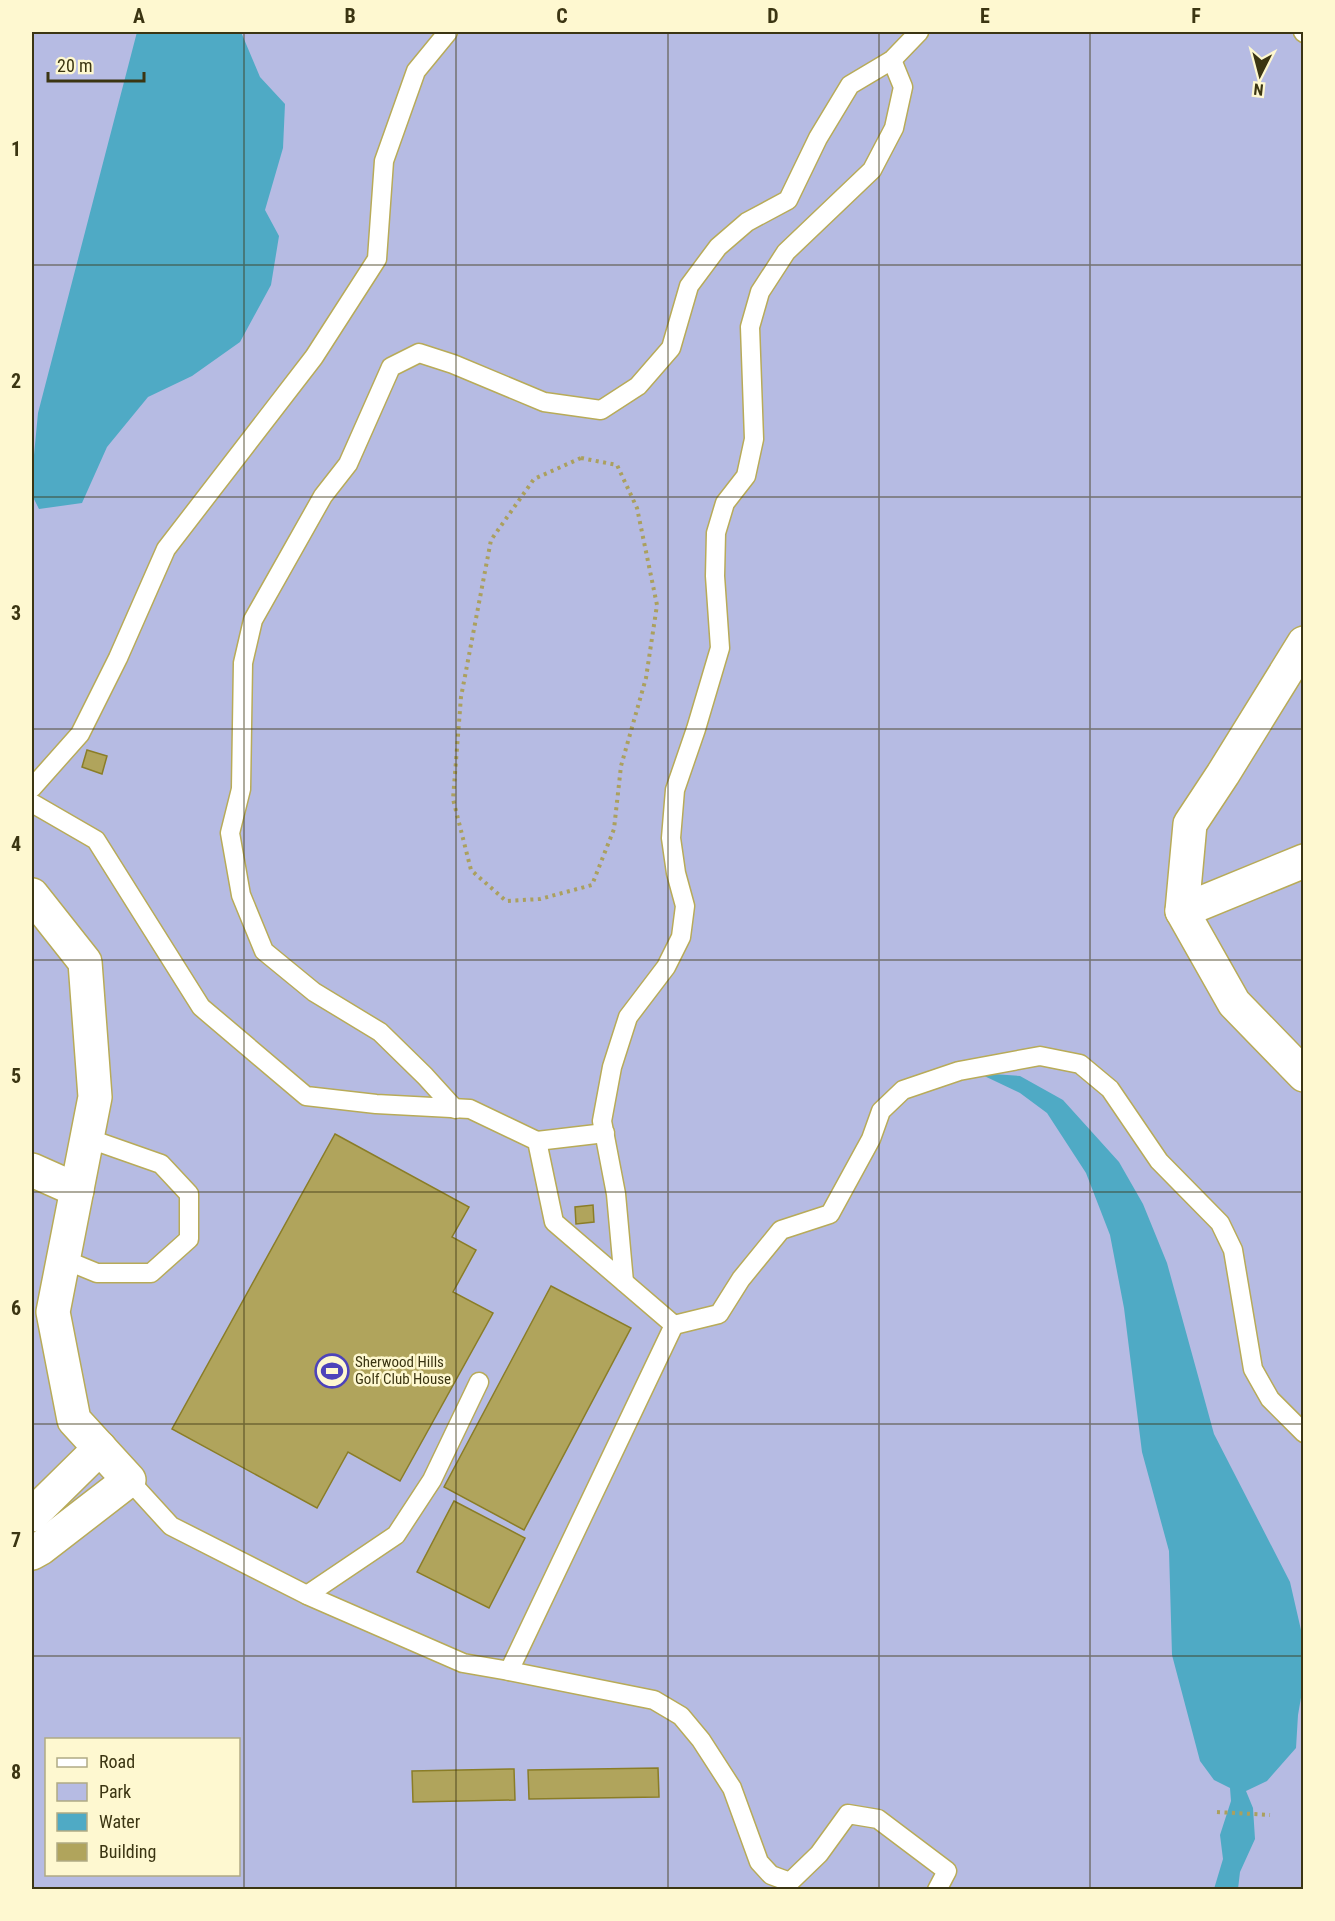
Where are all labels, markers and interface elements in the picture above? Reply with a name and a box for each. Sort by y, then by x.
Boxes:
text: A [133,4,145,28]
text: B [344,4,356,28]
text: C [556,4,568,28]
text: D [767,4,779,28]
text: E [980,4,990,28]
text: F [1191,4,1201,28]
scale bar [48,45,144,83]
north arrow [1230,45,1290,105]
text: 20 m [57,55,92,76]
text: N [1253,79,1264,99]
text: 1 [11,137,21,161]
text: 2 [11,369,21,393]
text: 3 [11,601,21,625]
text: 4 [11,832,21,856]
text: 5 [11,1064,21,1088]
text: 6 [11,1296,21,1320]
sports icon: Sherwood Hills Golf Club House [314,1353,350,1389]
place label: Sherwood Hills Golf Club House [355,1353,451,1388]
text: 7 [11,1528,21,1552]
legend [45,1738,240,1876]
text: Road [99,1751,135,1772]
text: 8 [11,1760,21,1784]
text: Park [99,1781,131,1802]
text: Water [99,1811,141,1832]
text: Building [99,1841,156,1862]

